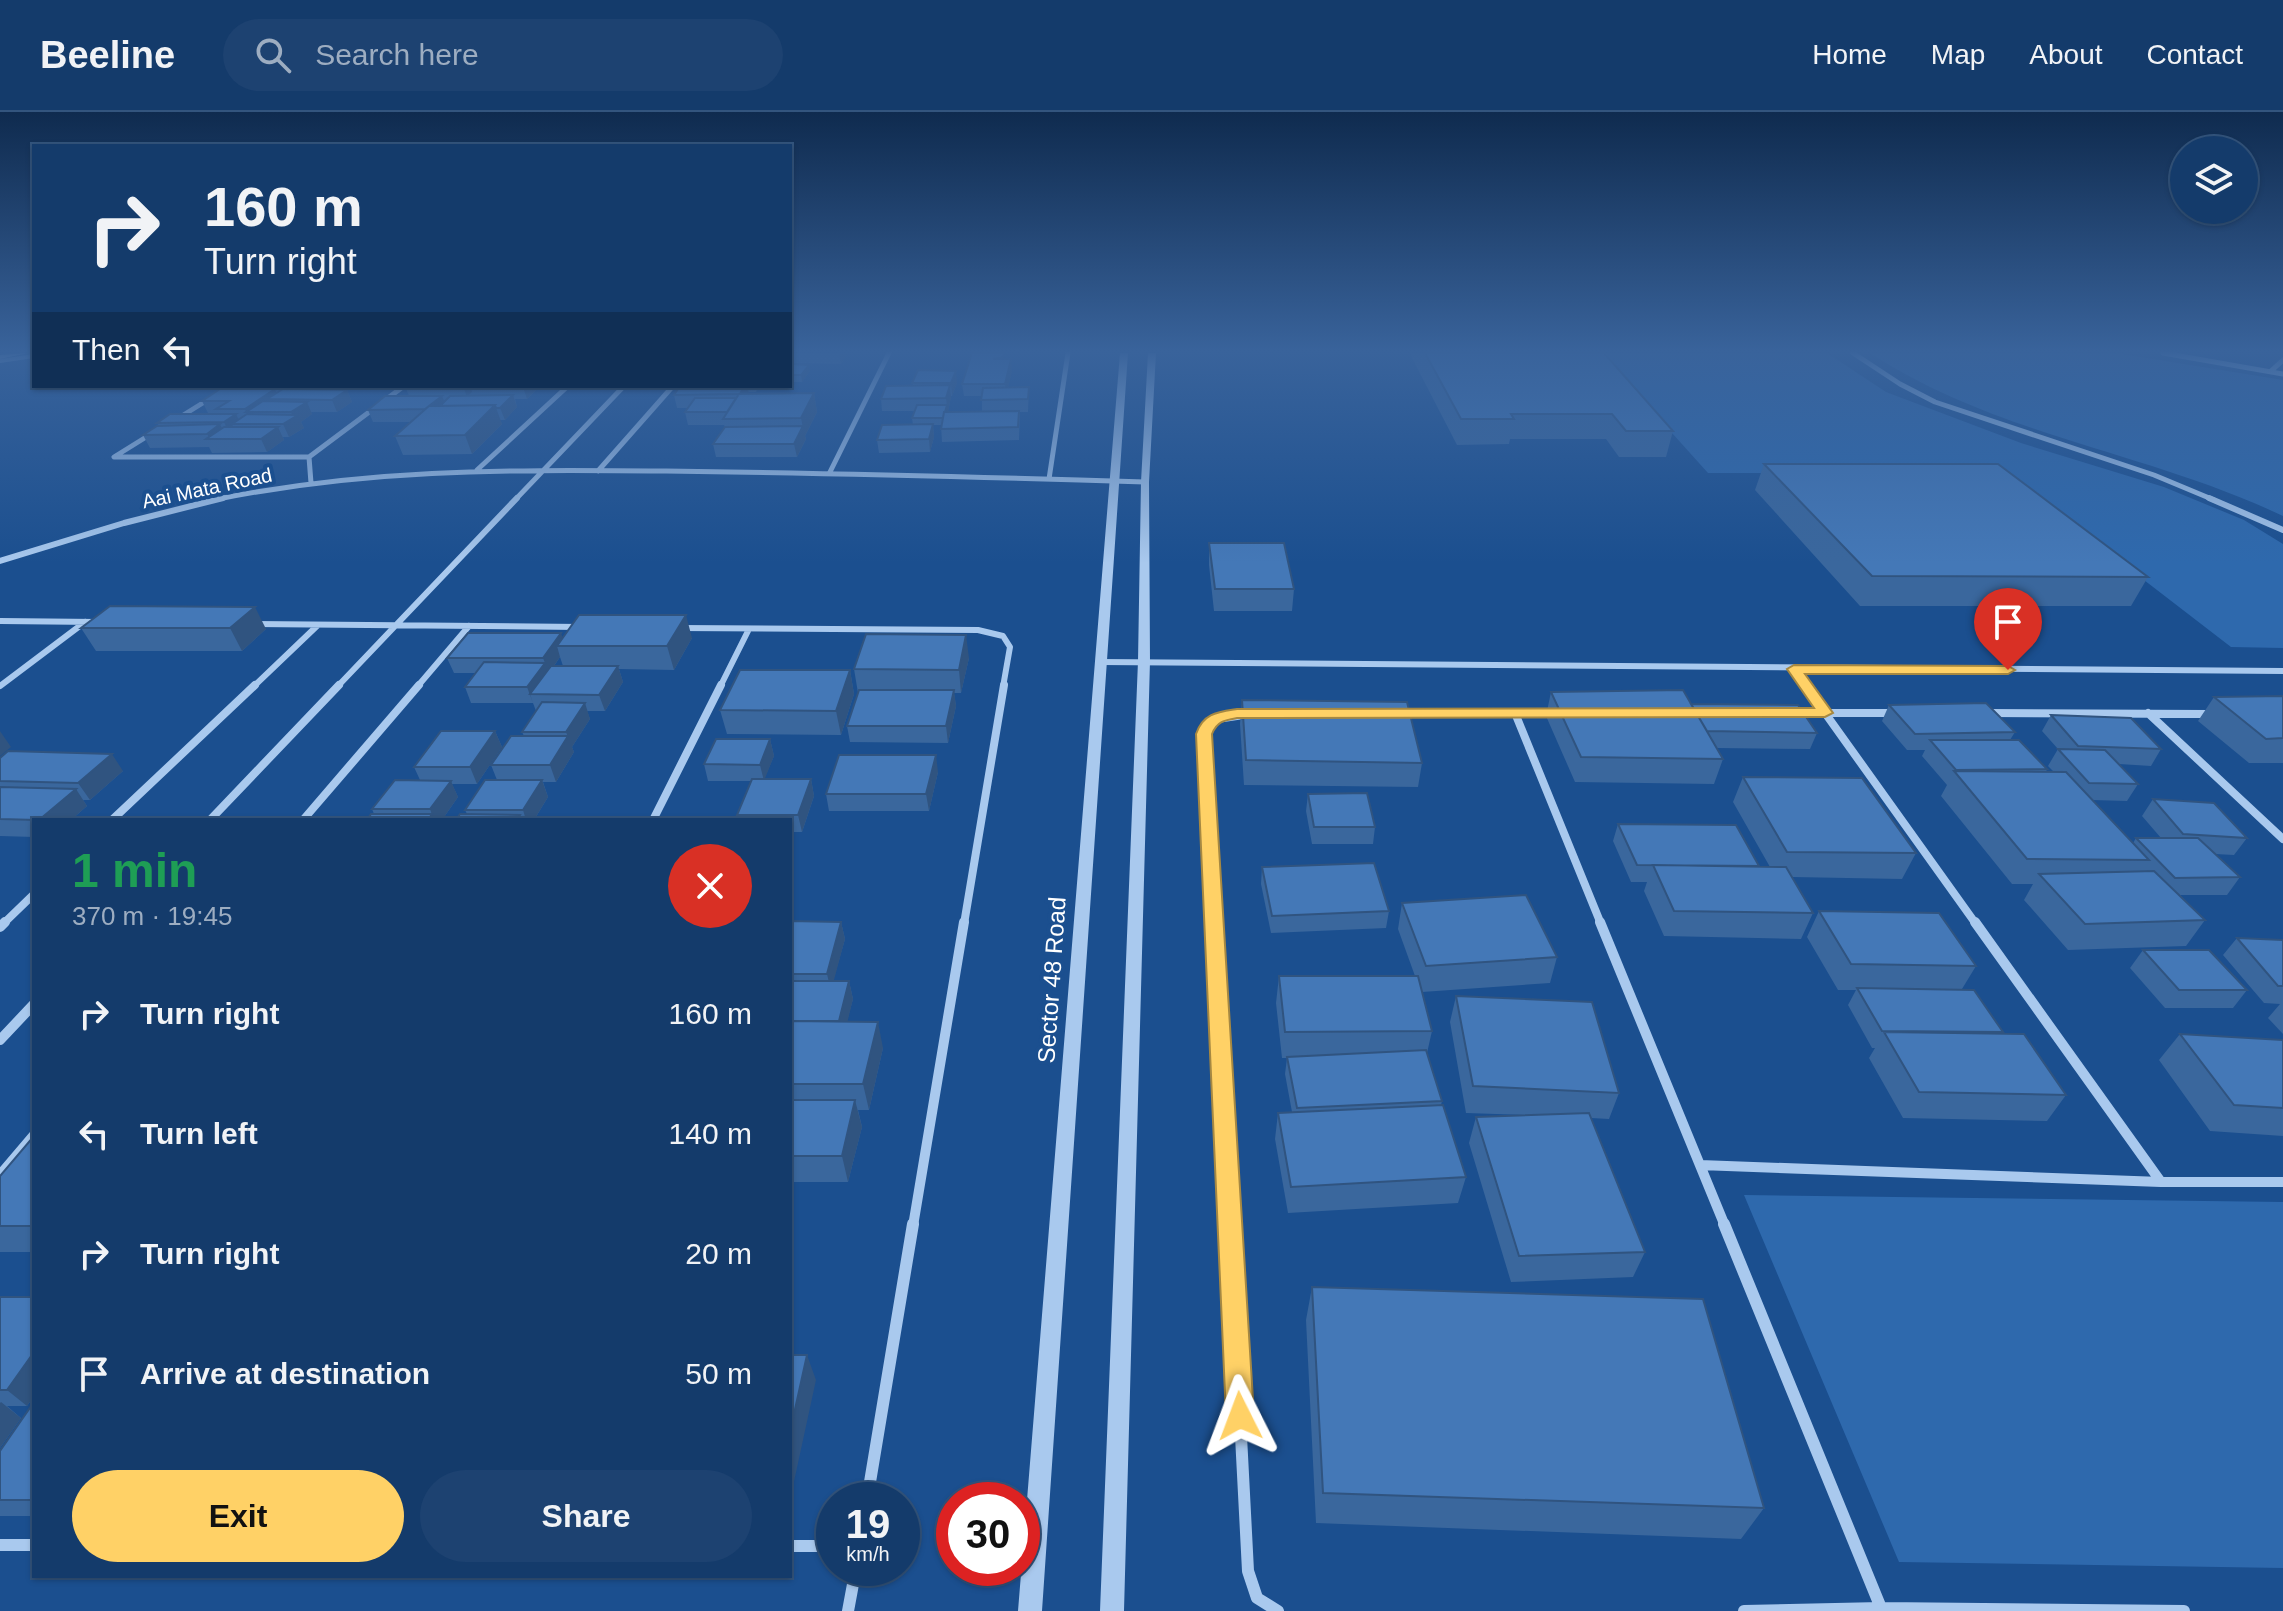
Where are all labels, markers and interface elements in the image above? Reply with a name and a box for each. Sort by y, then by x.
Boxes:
search box [223,19,783,91]
icon: search [251,33,295,77]
text: Beeline [40,34,175,76]
text: Search here [315,38,479,71]
text: Home [1812,39,1887,70]
text: Map [1931,39,1985,70]
text: About [2029,39,2103,70]
text: Contact [2147,39,2243,70]
map controls [2170,136,2258,224]
button: layers [2170,136,2258,224]
text: 160 m [204,175,363,238]
icon: right [72,176,176,280]
text: Turn right [204,241,357,282]
icon: left [156,328,200,372]
text: Then [72,333,140,366]
street label: Aai Mata Road [140,463,274,513]
pin [1974,588,2042,670]
icon: arrive [1986,600,2030,644]
text: 1 min [72,844,197,897]
button: close [668,844,752,928]
street label: Sector 48 Road [1032,896,1071,1064]
text: 370 m · 19:45 [72,901,232,931]
icon: right [72,992,116,1036]
text: Turn right [140,997,279,1030]
text: 160 m [669,997,752,1030]
icon: left [72,1112,116,1156]
text: Turn left [140,1117,258,1150]
text: 140 m [669,1117,752,1150]
icon: right [72,1232,116,1276]
text: Turn right [140,1237,279,1270]
text: 20 m [685,1237,752,1270]
icon: arrive [72,1352,116,1396]
text: Arrive at destination [140,1357,430,1390]
text: 50 m [685,1357,752,1390]
position arrow [1198,1374,1282,1458]
button: Exit [72,1470,404,1562]
button: Share [420,1470,752,1562]
speed limit sign: 30 [936,1482,1040,1586]
text: 19 [846,1502,890,1546]
text: km/h [846,1543,890,1565]

